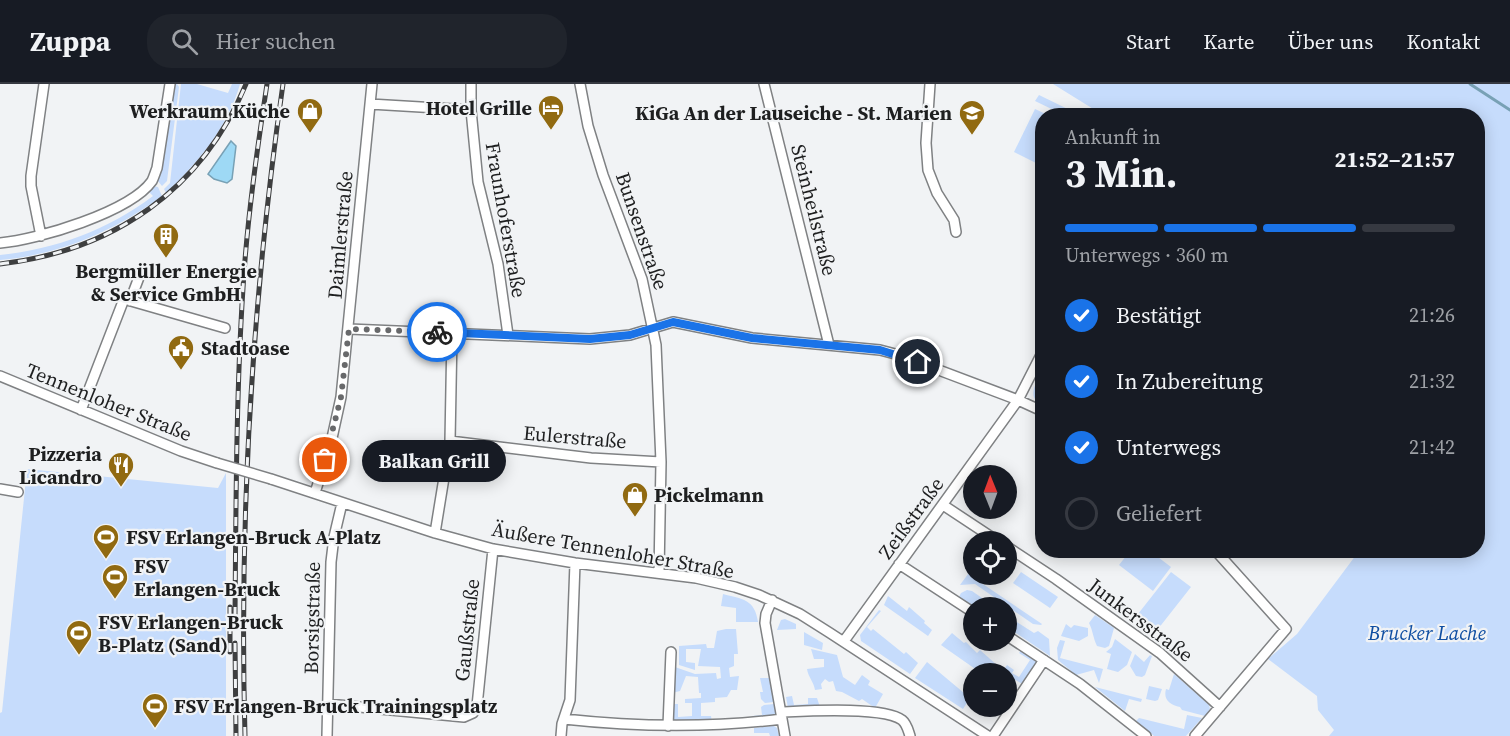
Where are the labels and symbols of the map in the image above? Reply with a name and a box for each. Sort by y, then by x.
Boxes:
hotel icon: Hotel Grille [536,93,566,131]
place label: Hotel Grille [426,94,532,122]
shop icon: Werkraum Küche [295,96,325,134]
place label: Werkraum Küche [129,97,290,125]
school or university icon: KiGa An der Lauseiche - St. Marien [957,98,987,136]
place label: KiGa An der Lauseiche - St. Marien [635,99,952,127]
street label: Fraunhoferstraße [479,140,533,300]
street label: Steinheilstraße [784,141,844,279]
street label: Bunsenstraße [609,168,675,294]
street label: Daimlerstraße [320,170,360,300]
building icon: Bergmüller Energie & Service GmbH [151,221,181,259]
place label: Bergmüller Energie & Service GmbH [75,257,257,308]
courier [407,302,467,362]
public building icon: Stadtoase [166,333,196,371]
place label: Stadtoase [201,334,290,362]
pin [892,336,943,387]
street label: Tennenloher Straße [22,356,196,448]
street label: Eulerstraße [522,419,628,455]
pin [299,434,350,485]
callout: Balkan Grill [361,439,505,481]
place label: Pizzeria Licandro [19,440,102,491]
restaurant icon: Pizzeria Licandro [106,450,136,488]
north arrow [963,465,1017,519]
street label: Zeißstraße [872,471,950,565]
shop icon: Pickelmann [620,480,650,518]
place label: Pickelmann [654,481,764,509]
street label: Äußere Tennenloher Straße [490,515,736,585]
sports icon: FSV Erlangen-Bruck A-Platz [91,522,121,560]
place label: FSV Erlangen-Bruck A-Platz [126,523,381,551]
place label: FSV Erlangen-Bruck [134,552,280,603]
sports icon: FSV Erlangen-Bruck [100,562,130,600]
street label: Borsigstraße [297,562,327,674]
street label: Junkersstraße [1082,571,1199,668]
street label: Gaußstraße [448,577,486,683]
place label: FSV Erlangen-Bruck B-Platz (Sand) [98,608,283,659]
sports icon: FSV Erlangen-Bruck B-Platz (Sand) [64,618,94,656]
park label: Brucker Lache [1367,619,1486,647]
sports icon: FSV Erlangen-Bruck Trainingsplatz [140,691,170,729]
place label: FSV Erlangen-Bruck Trainingsplatz [174,692,497,720]

